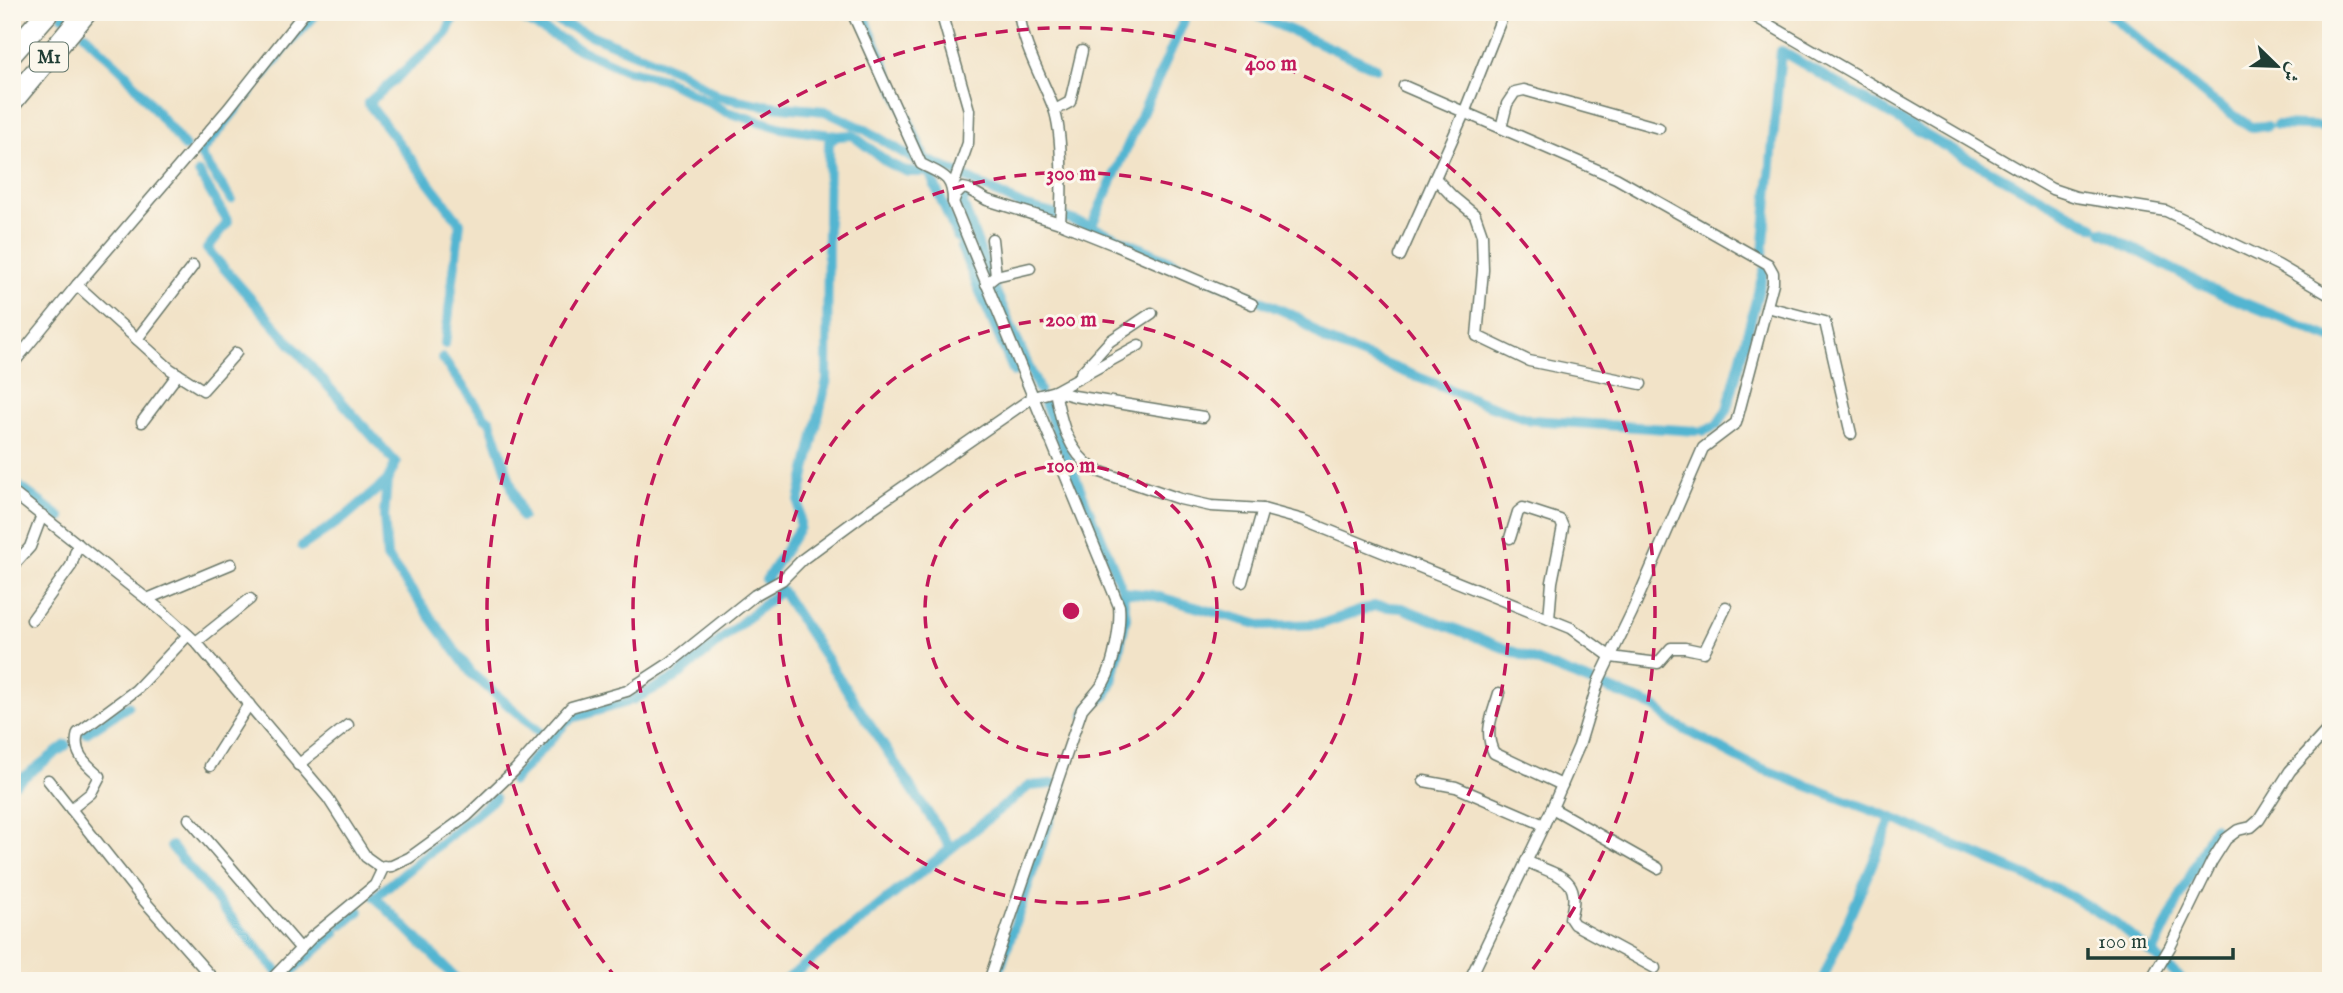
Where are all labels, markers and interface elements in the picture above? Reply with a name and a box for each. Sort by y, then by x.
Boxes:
north arrow [2242,32,2312,102]
road number: M1 [30,42,68,72]
text: 400 m [1245,51,1298,78]
text: ش [2276,58,2306,85]
text: 300 m [1046,161,1096,188]
text: 200 m [1045,307,1097,334]
text: 100 m [1046,453,1096,480]
centre of rings [1059,599,1083,623]
scale bar [2088,916,2233,960]
text: 100 m [2098,929,2147,956]

